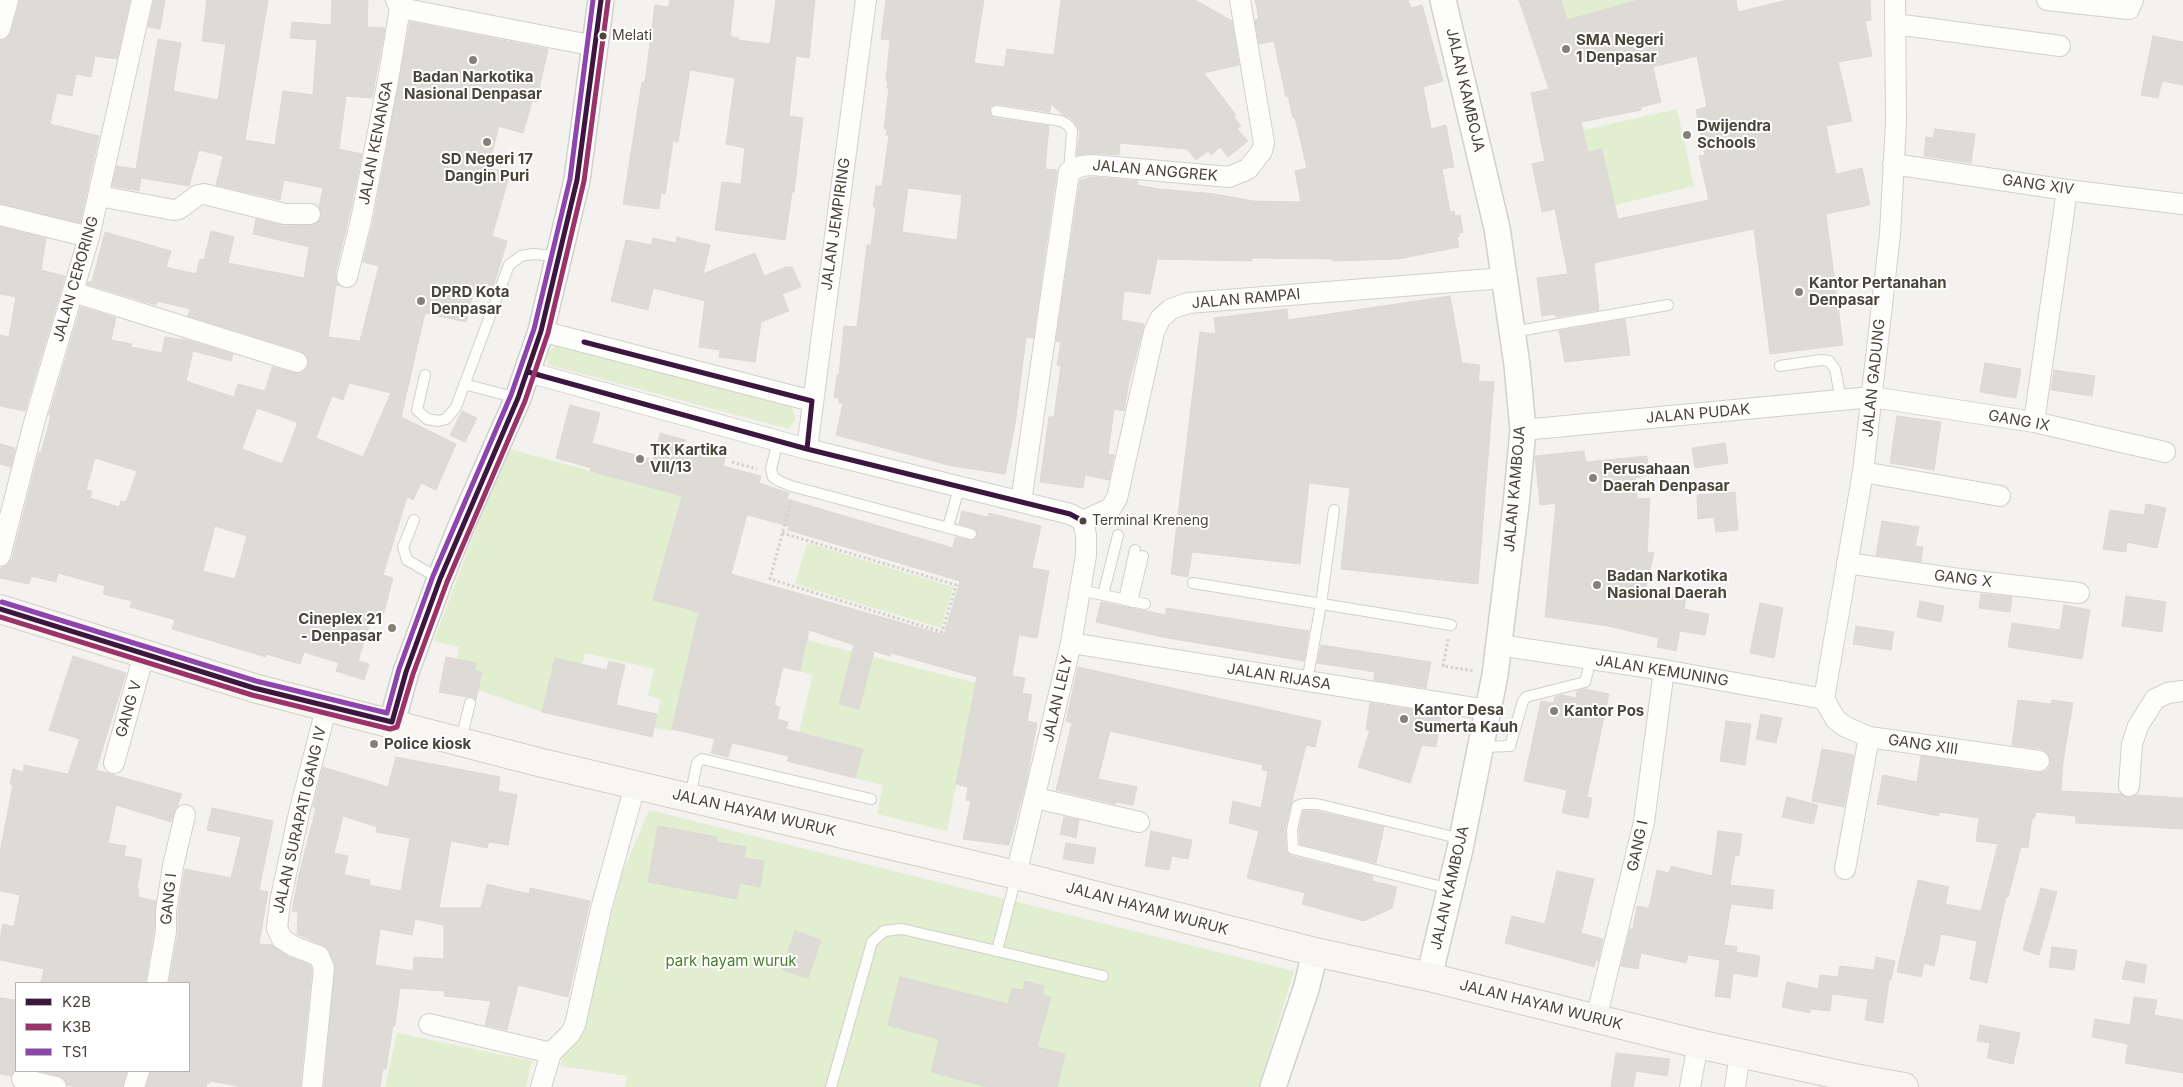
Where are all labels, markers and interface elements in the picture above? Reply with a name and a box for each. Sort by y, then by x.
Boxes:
street label: JALAN KAMBOJA [1442,26,1488,154]
place label: Melati [612,28,652,44]
marker: Melati [598,31,608,41]
place label: SMA Negeri 1 Denpasar [1576,31,1664,66]
marker: SMA Negeri 1 Denpasar [1560,43,1572,55]
marker: Badan Narkotika Nasional Denpasar [467,54,479,66]
place label: Badan Narkotika Nasional Denpasar [404,68,542,103]
street label: JALAN KENANGA [355,79,397,207]
place label: Dwijendra Schools [1697,117,1771,152]
marker: Dwijendra Schools [1681,129,1693,141]
marker: SD Negeri 17 Dangin Puri [481,136,493,148]
place label: SD Negeri 17 Dangin Puri [441,150,533,185]
street label: JALAN JEMPIRING [818,156,854,292]
street label: JALAN ANGGREK [1092,157,1218,185]
street label: GANG XIV [2001,171,2075,199]
street label: JALAN CERORING [49,214,103,344]
place label: Kantor Pertanahan Denpasar [1809,274,1947,309]
place label: DPRD Kota Denpasar [431,283,509,318]
street label: JALAN RAMPAI [1191,285,1301,313]
marker: Kantor Pertanahan Denpasar [1793,286,1805,298]
marker: DPRD Kota Denpasar [415,295,427,307]
street label: JALAN GADUNG [1859,318,1889,438]
street label: JALAN PUDAK [1645,400,1751,428]
street label: GANG IX [1987,407,2051,435]
street label: JALAN KAMBOJA [1501,425,1529,553]
place label: TK Kartika VII/13 [650,441,727,476]
marker: TK Kartika VII/13 [634,453,646,465]
place label: Perusahaan Daerah Denpasar [1603,460,1730,495]
marker: Perusahaan Daerah Denpasar [1587,472,1599,484]
place label: Terminal Kreneng [1092,513,1209,529]
marker: Terminal Kreneng [1078,516,1088,526]
place label: Badan Narkotika Nasional Daerah [1607,567,1728,602]
street label: GANG X [1933,567,1993,591]
marker: Badan Narkotika Nasional Daerah [1591,579,1603,591]
place label: Cineplex 21 - Denpasar [298,610,382,645]
marker: Cineplex 21 - Denpasar [386,622,398,634]
street label: JALAN KEMUNING [1594,652,1730,690]
street label: JALAN LELY [1039,654,1077,744]
street label: JALAN RIJASA [1226,660,1332,694]
street label: GANG V [112,679,146,739]
place label: Kantor Desa Sumerta Kauh [1414,701,1518,736]
place label: Kantor Pos [1564,702,1644,720]
marker: Kantor Pos [1548,705,1560,717]
marker: Kantor Desa Sumerta Kauh [1398,713,1410,725]
street label: JALAN SURAPATI GANG IV [270,725,330,915]
street label: GANG XIII [1887,731,1959,759]
place label: Police kiosk [384,735,471,753]
marker: Police kiosk [368,738,380,750]
street label: JALAN HAYAM WURUK [670,785,838,841]
street label: GANG I [1624,819,1652,873]
street label: JALAN KAMBOJA [1427,824,1473,952]
street label: GANG I [157,872,181,926]
street label: JALAN HAYAM WURUK [1064,879,1230,939]
park label: park hayam wuruk [665,952,797,970]
street label: JALAN HAYAM WURUK [1458,976,1624,1034]
legend [15,982,190,1072]
text: K2B [62,992,91,1011]
text: K3B [62,1017,91,1036]
text: TS1 [62,1042,87,1061]

